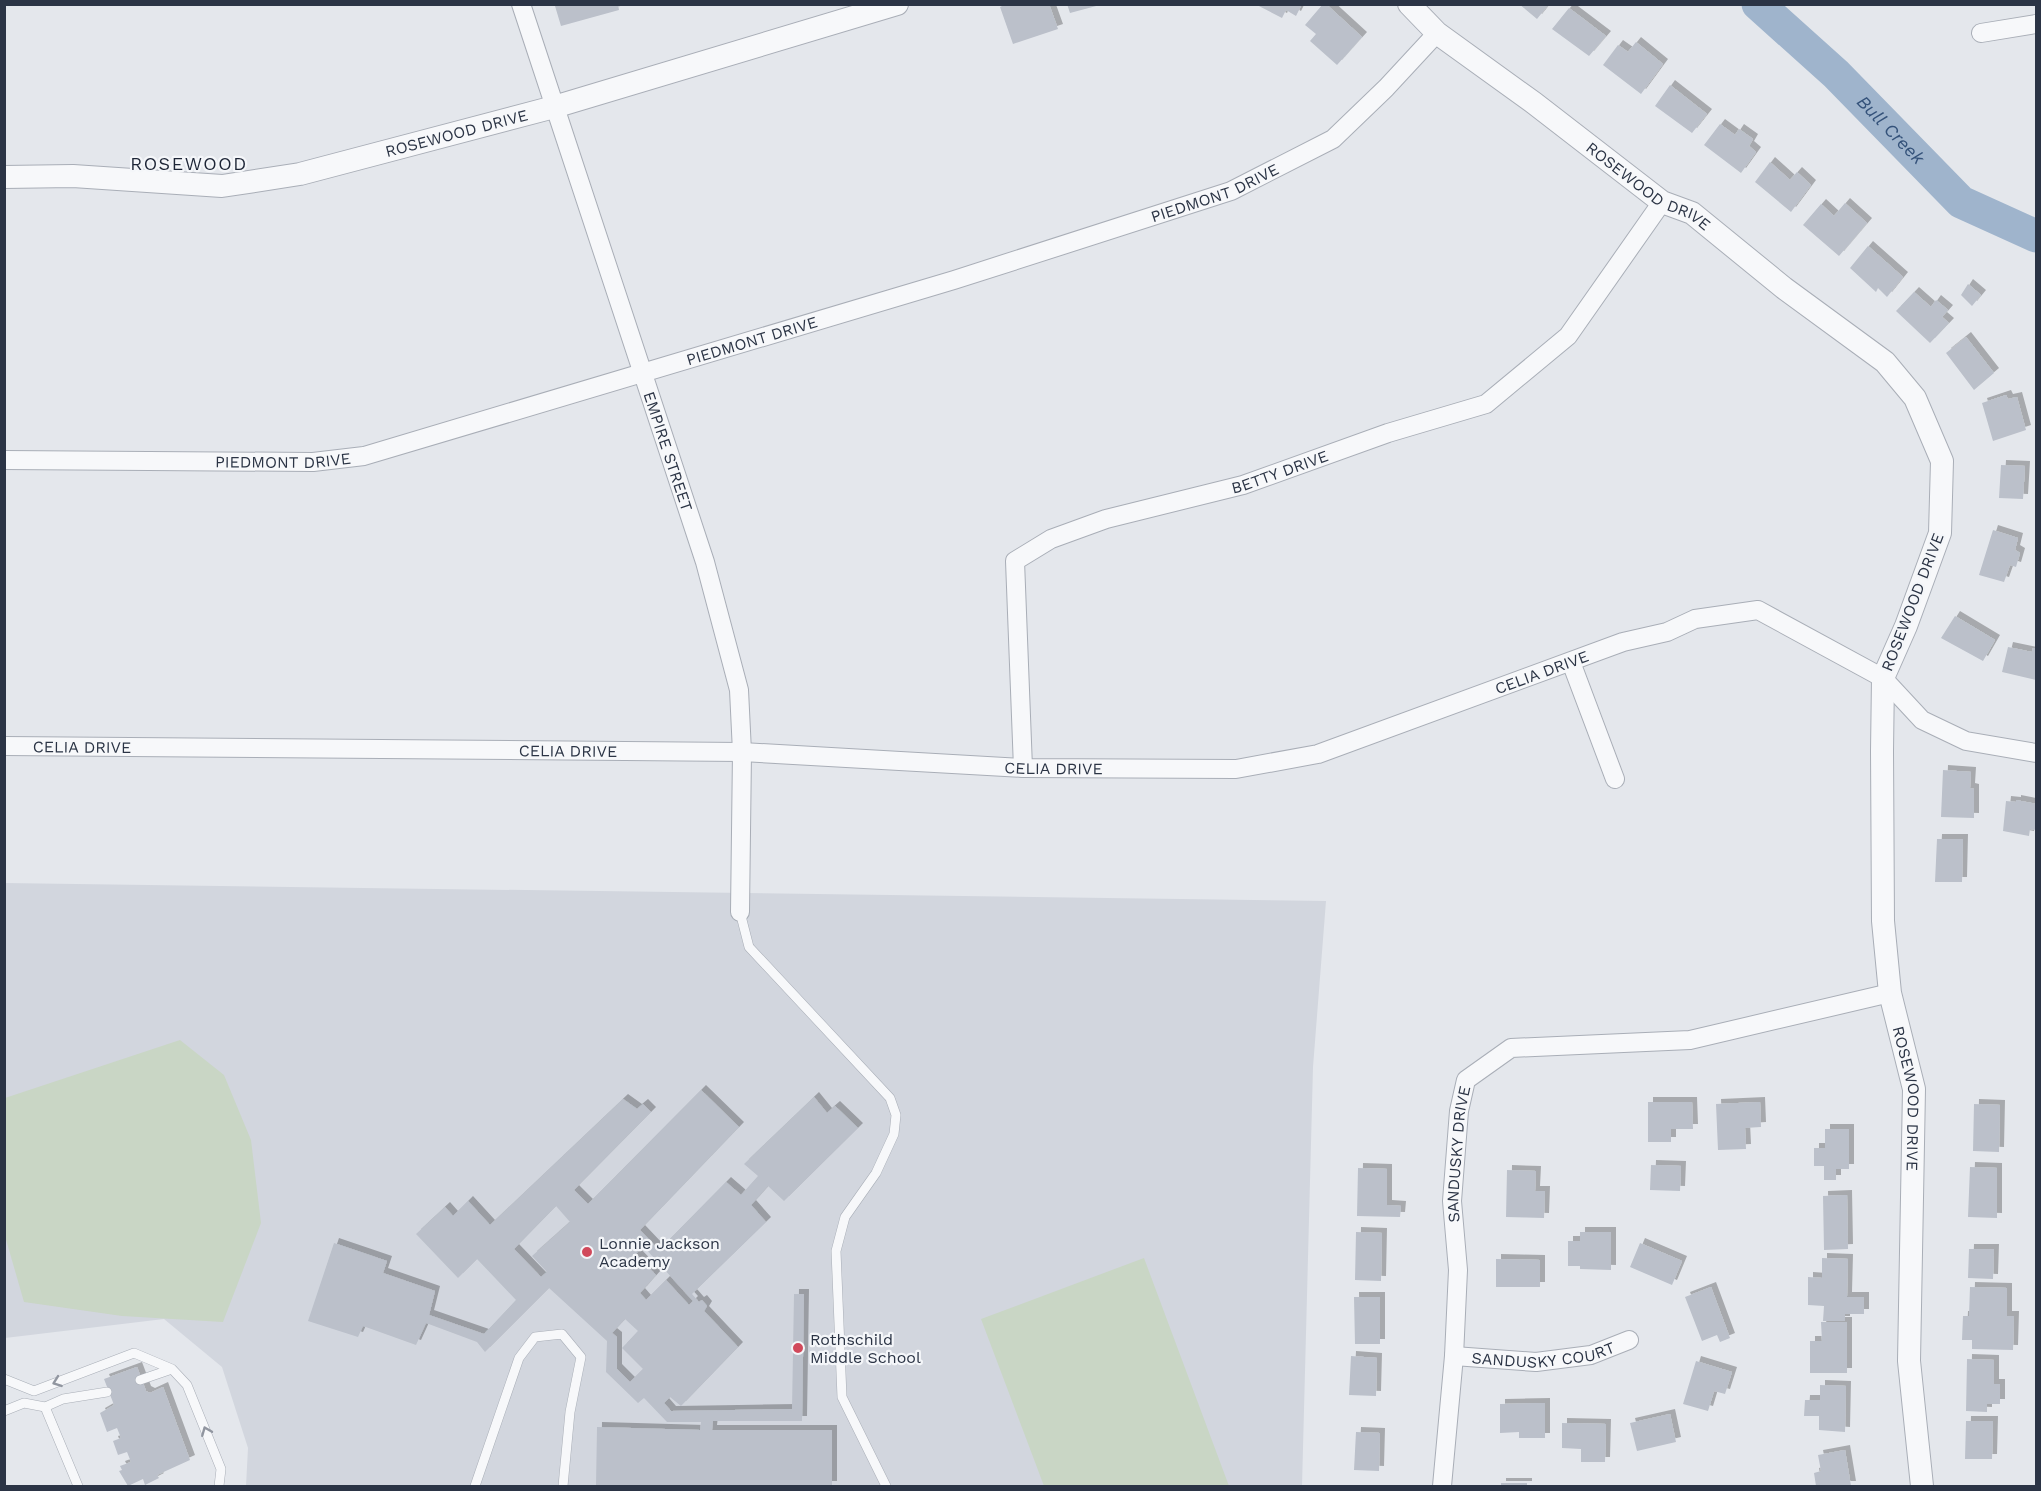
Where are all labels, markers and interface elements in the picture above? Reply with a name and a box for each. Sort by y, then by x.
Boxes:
water label: Bull Creek [1853,91,1930,169]
street label: ROSEWOOD DRIVE [383,105,530,161]
street label: ROSEWOOD DRIVE [1582,138,1714,234]
district label: ROSEWOOD [130,153,248,174]
street label: PIEDMONT DRIVE [1148,159,1282,226]
street label: PIEDMONT DRIVE [684,312,820,369]
street label: EMPIRE STREET [639,389,697,514]
street label: BETTY DRIVE [1229,446,1331,498]
street label: PIEDMONT DRIVE [215,449,352,472]
street label: ROSEWOOD DRIVE [1877,530,1948,674]
street label: CELIA DRIVE [1492,646,1591,698]
street label: CELIA DRIVE [33,737,131,757]
street label: CELIA DRIVE [519,741,617,761]
street label: CELIA DRIVE [1004,758,1103,778]
street label: ROSEWOOD DRIVE [1889,1024,1924,1171]
street label: SANDUSKY DRIVE [1443,1084,1474,1223]
place label: Lonnie Jackson Academy [599,1234,720,1271]
marker: Lonnie Jackson Academy [580,1245,594,1259]
place label: Rothschild Middle School [810,1330,921,1367]
street label: SANDUSKY COURT [1471,1338,1618,1372]
marker: Rothschild Middle School [791,1341,805,1355]
one-way arrow [52,1375,63,1387]
one-way arrow [201,1426,213,1437]

